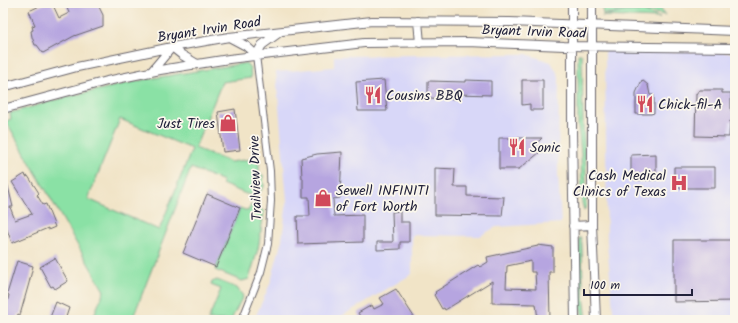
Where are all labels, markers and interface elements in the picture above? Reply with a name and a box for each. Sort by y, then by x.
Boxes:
street label: Bryant Irvin Road [156,11,263,49]
street label: Bryant Irvin Road [481,19,588,45]
restaurant icon: Cousins BBQ [363,85,383,105]
place label: Cousins BBQ [386,85,463,107]
restaurant icon: Chick-fil-A [635,94,655,114]
place label: Chick-fil-A [658,94,722,116]
place label: Just Tires [157,113,215,135]
shop icon: Just Tires [218,113,238,133]
street label: Trailview Drive [243,134,268,221]
restaurant icon: Sonic [507,137,527,157]
place label: Sonic [530,137,561,159]
place label: Cash Medical Clinics of Texas [573,165,667,203]
hospital icon: Cash Medical Clinics of Texas [669,173,689,193]
place label: Sewell INFINITI of Fort Worth [336,180,429,218]
shop icon: Sewell INFINITI of Fort Worth [313,188,333,208]
scale bar [584,271,692,297]
text: 100 m [590,276,621,295]

